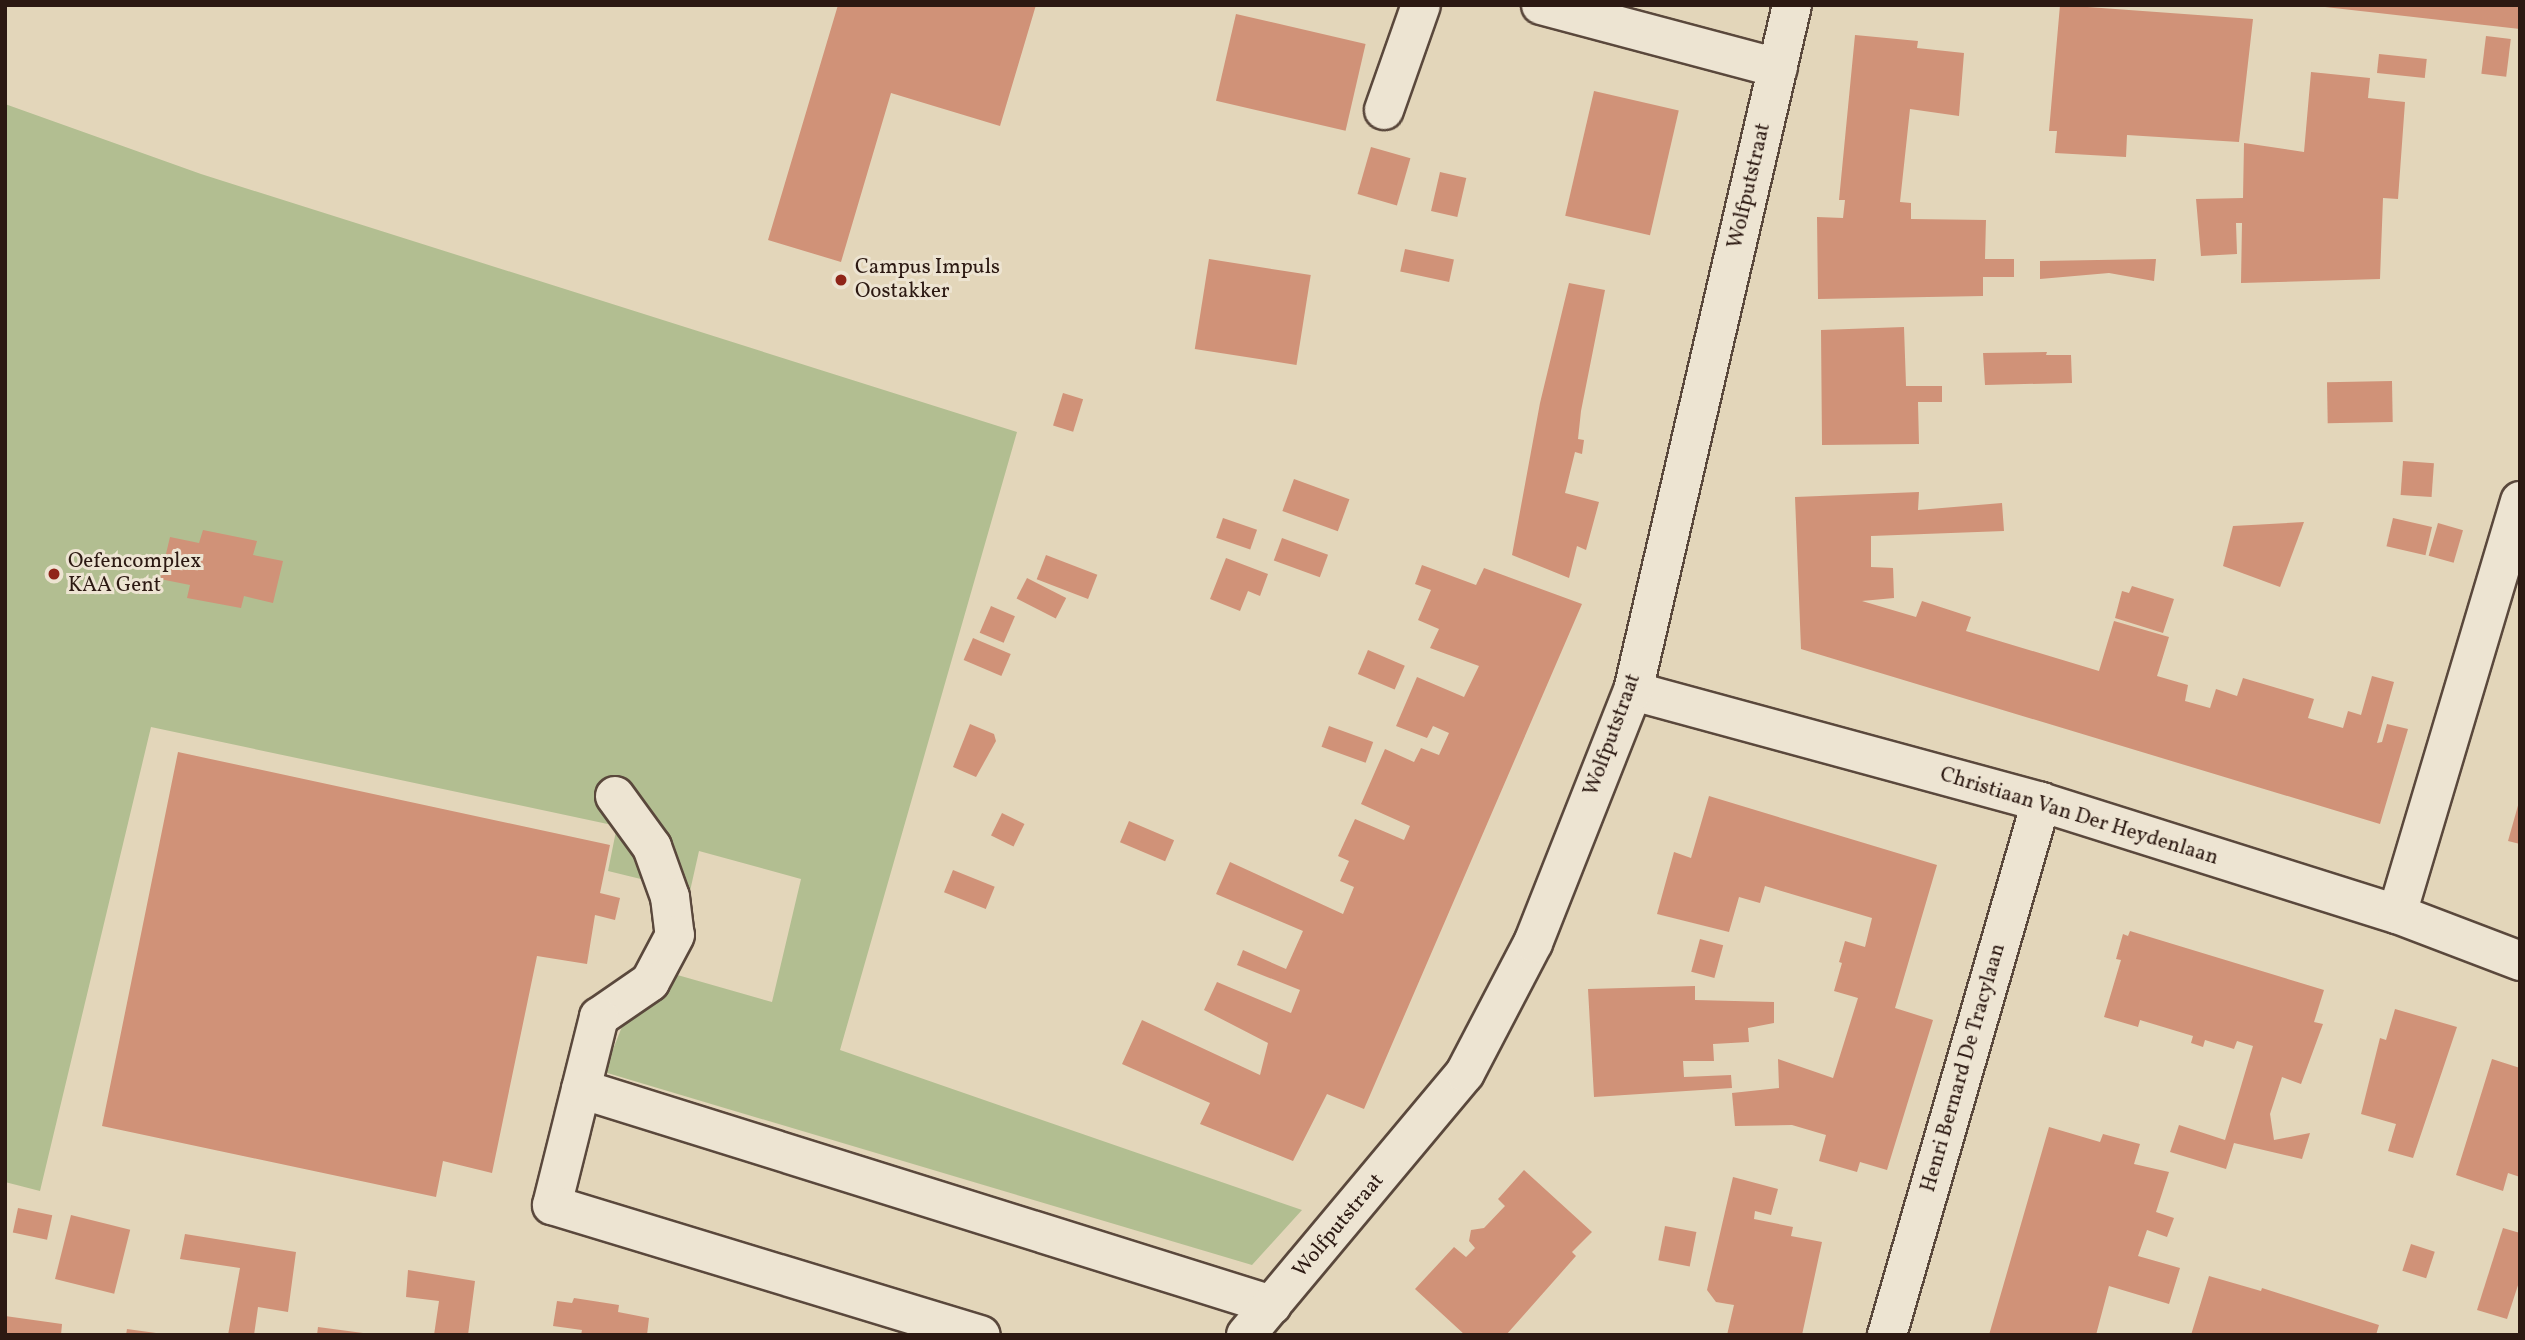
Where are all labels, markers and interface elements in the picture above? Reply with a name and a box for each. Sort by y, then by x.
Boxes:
street label: Wolfputstraat [1723,121,1777,251]
place label: Campus Impuls Oostakker [855,255,1000,305]
marker: Campus Impuls Oostakker [833,272,849,288]
place label: Oefencomplex KAA Gent [68,549,201,599]
marker: Oefencomplex KAA Gent [46,566,62,582]
street label: Wolfputstraat [1579,670,1647,800]
street label: Christiaan Van Der Heydenlaan [1936,762,2222,872]
street label: Henri Bernard De Tracylaan [1916,941,2012,1195]
street label: Wolfputstraat [1288,1169,1390,1283]

